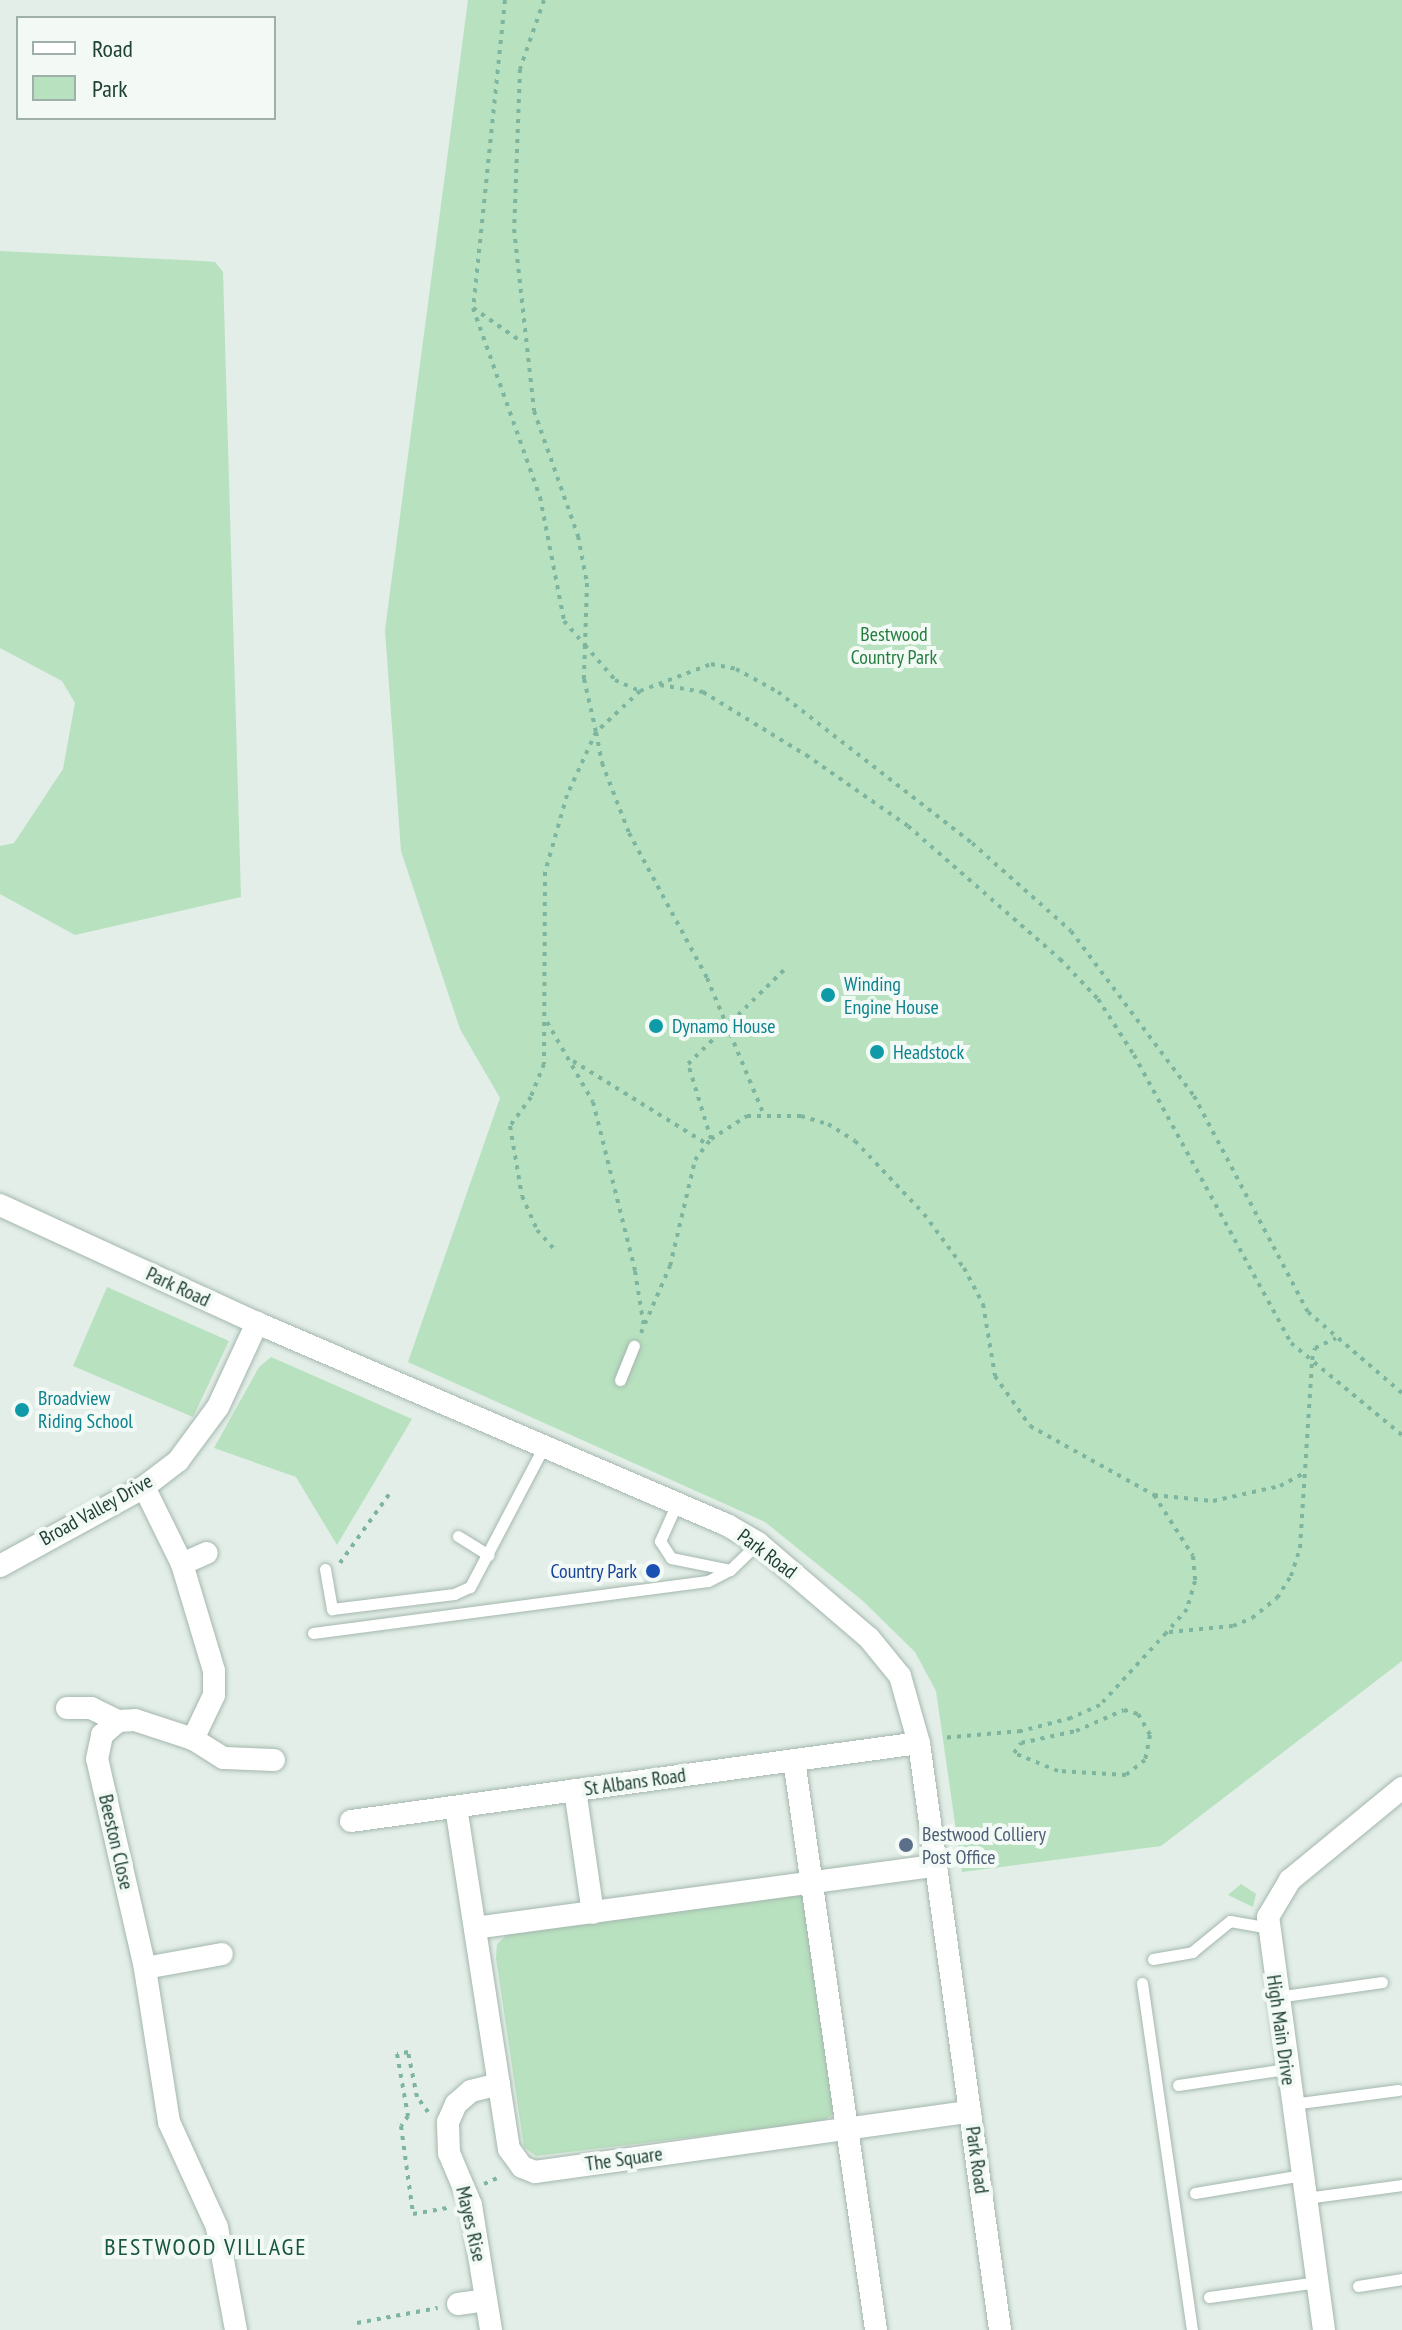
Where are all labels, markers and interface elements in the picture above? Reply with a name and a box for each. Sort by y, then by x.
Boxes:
legend [16,16,276,120]
text: Road [92,33,133,64]
text: Park [92,73,128,104]
park label: Bestwood Country Park [850,623,938,670]
place label: Winding Engine House [844,972,939,1019]
marker: Winding Engine House [819,986,837,1004]
place label: Dynamo House [672,1014,776,1038]
marker: Dynamo House [647,1017,665,1035]
place label: Headstock [893,1040,964,1064]
marker: Headstock [868,1043,886,1061]
street label: Park Road [142,1262,214,1312]
place label: Broadview Riding School [38,1386,133,1433]
marker: Broadview Riding School [13,1401,31,1419]
street label: Broad Valley Drive [35,1469,157,1551]
street label: Park Road [733,1524,801,1584]
place label: Country Park [550,1559,637,1583]
marker: Country Park [644,1562,662,1580]
street label: St Albans Road [582,1763,688,1801]
street label: Beeston Close [93,1792,139,1892]
place label: Bestwood Colliery Post Office [922,1822,1046,1869]
marker: Bestwood Colliery Post Office [897,1836,915,1854]
street label: High Main Drive [1261,1973,1301,2087]
street label: Park Road [960,2125,994,2195]
street label: The Square [584,2142,664,2176]
street label: Mayes Rise [451,2184,491,2264]
district label: BESTWOOD VILLAGE [104,2233,308,2261]

